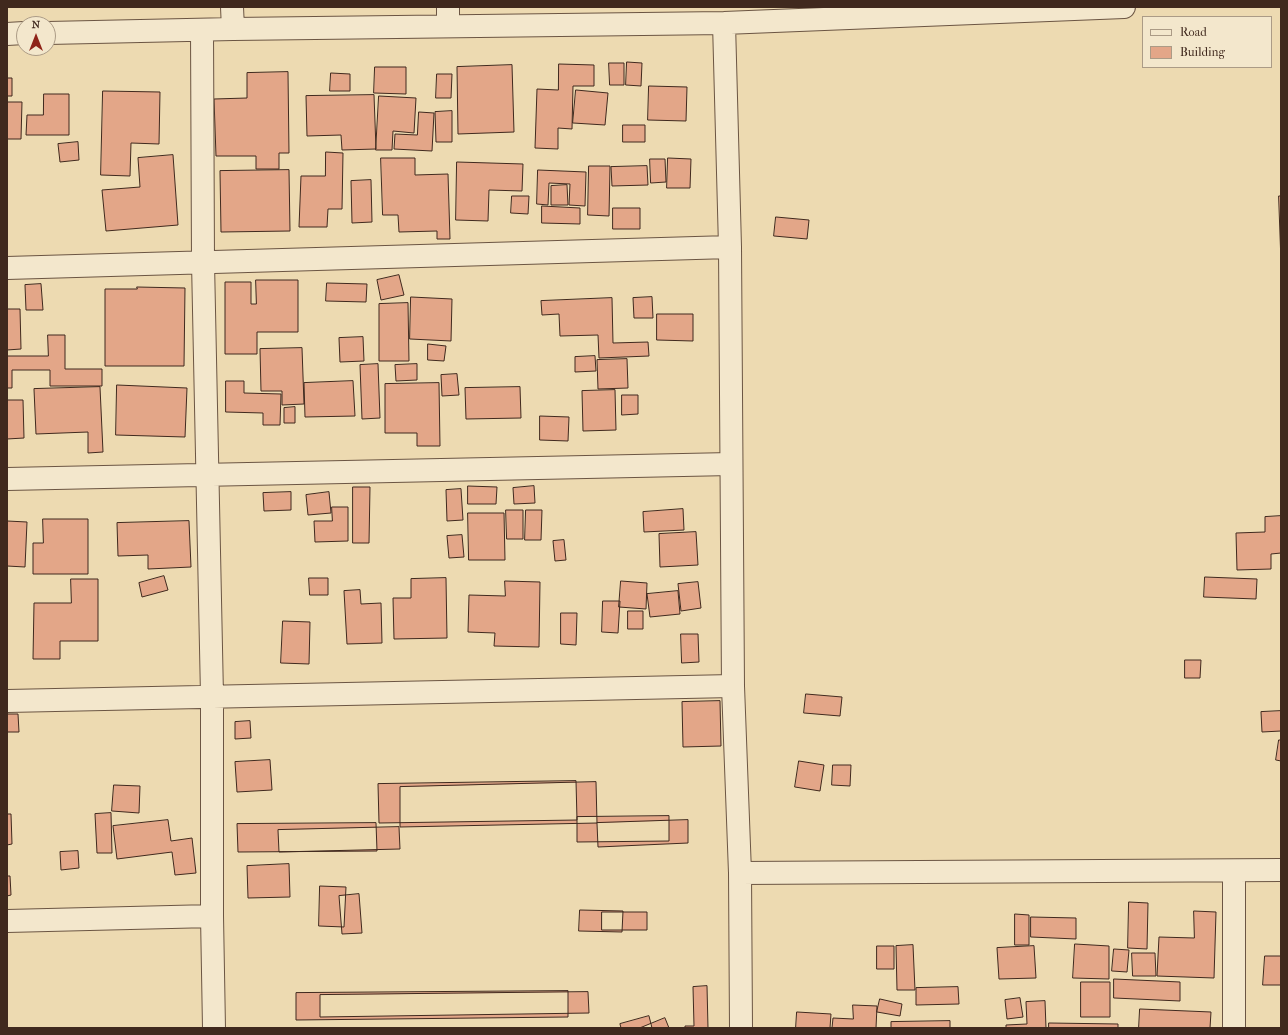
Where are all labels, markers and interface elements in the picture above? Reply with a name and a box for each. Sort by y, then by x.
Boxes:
north arrow [16,16,56,56]
legend [1142,16,1272,68]
text: N [32,18,40,31]
text: Road [1180,25,1207,39]
text: Building [1180,45,1225,59]

